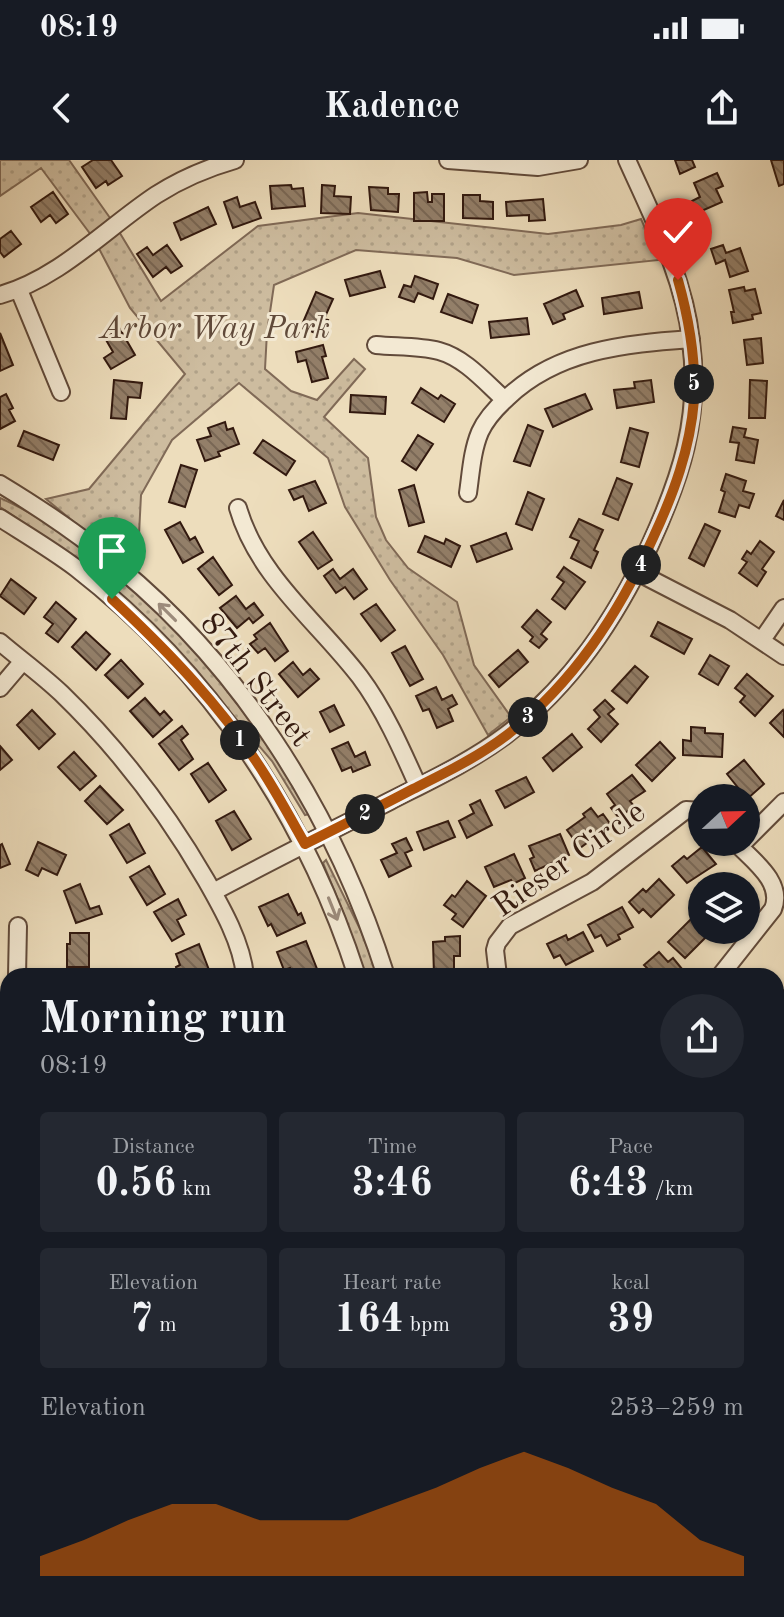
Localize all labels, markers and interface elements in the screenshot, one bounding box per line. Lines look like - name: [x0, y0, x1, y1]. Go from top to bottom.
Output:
- text: 08:19: [40, 13, 118, 43]
- icon: back: [40, 86, 84, 130]
- icon: share: [700, 86, 744, 130]
- text: Kadence: [324, 90, 460, 126]
- pin: [644, 198, 712, 280]
- icon: check: [656, 210, 700, 254]
- park label: Arbor Way Park: [98, 314, 330, 346]
- pin: 5: [674, 364, 714, 404]
- text: 5: [688, 373, 700, 395]
- pin: [78, 517, 146, 599]
- icon: arrive: [90, 529, 134, 573]
- pin: 4: [621, 545, 661, 585]
- text: 4: [635, 554, 647, 576]
- one-way arrow: [158, 603, 177, 622]
- street label: 87th Street: [193, 608, 316, 754]
- pin: 3: [508, 697, 548, 737]
- text: 3: [522, 706, 534, 728]
- pin: 1: [220, 720, 260, 760]
- text: 1: [234, 729, 246, 751]
- north arrow: [688, 784, 760, 856]
- map controls: [688, 784, 760, 944]
- pin: 2: [345, 794, 385, 834]
- street label: Rieser Circle: [488, 796, 652, 924]
- text: 2: [359, 803, 371, 825]
- button: layers: [688, 872, 760, 944]
- one-way arrow: [327, 896, 341, 921]
- button: share: [660, 994, 744, 1078]
- text: Morning run: [40, 998, 287, 1042]
- text: 08:19: [40, 1053, 108, 1079]
- text: Distance: [112, 1136, 195, 1158]
- text: Time: [367, 1136, 417, 1158]
- text: Pace: [608, 1136, 653, 1158]
- text: 0.56: [95, 1165, 176, 1205]
- text: 3:46: [352, 1165, 432, 1205]
- text: 6:43: [568, 1165, 649, 1205]
- text: km: [176, 1178, 211, 1200]
- text: /km: [649, 1178, 694, 1200]
- text: Elevation: [109, 1272, 198, 1294]
- text: Heart rate: [343, 1272, 441, 1294]
- text: kcal: [612, 1272, 650, 1294]
- text: 7: [130, 1301, 153, 1341]
- text: 164: [334, 1301, 404, 1341]
- text: 39: [607, 1301, 654, 1341]
- text: m: [153, 1314, 177, 1336]
- text: bpm: [404, 1314, 450, 1336]
- text: Elevation: [40, 1395, 146, 1421]
- text: 253–259 m: [609, 1395, 744, 1421]

